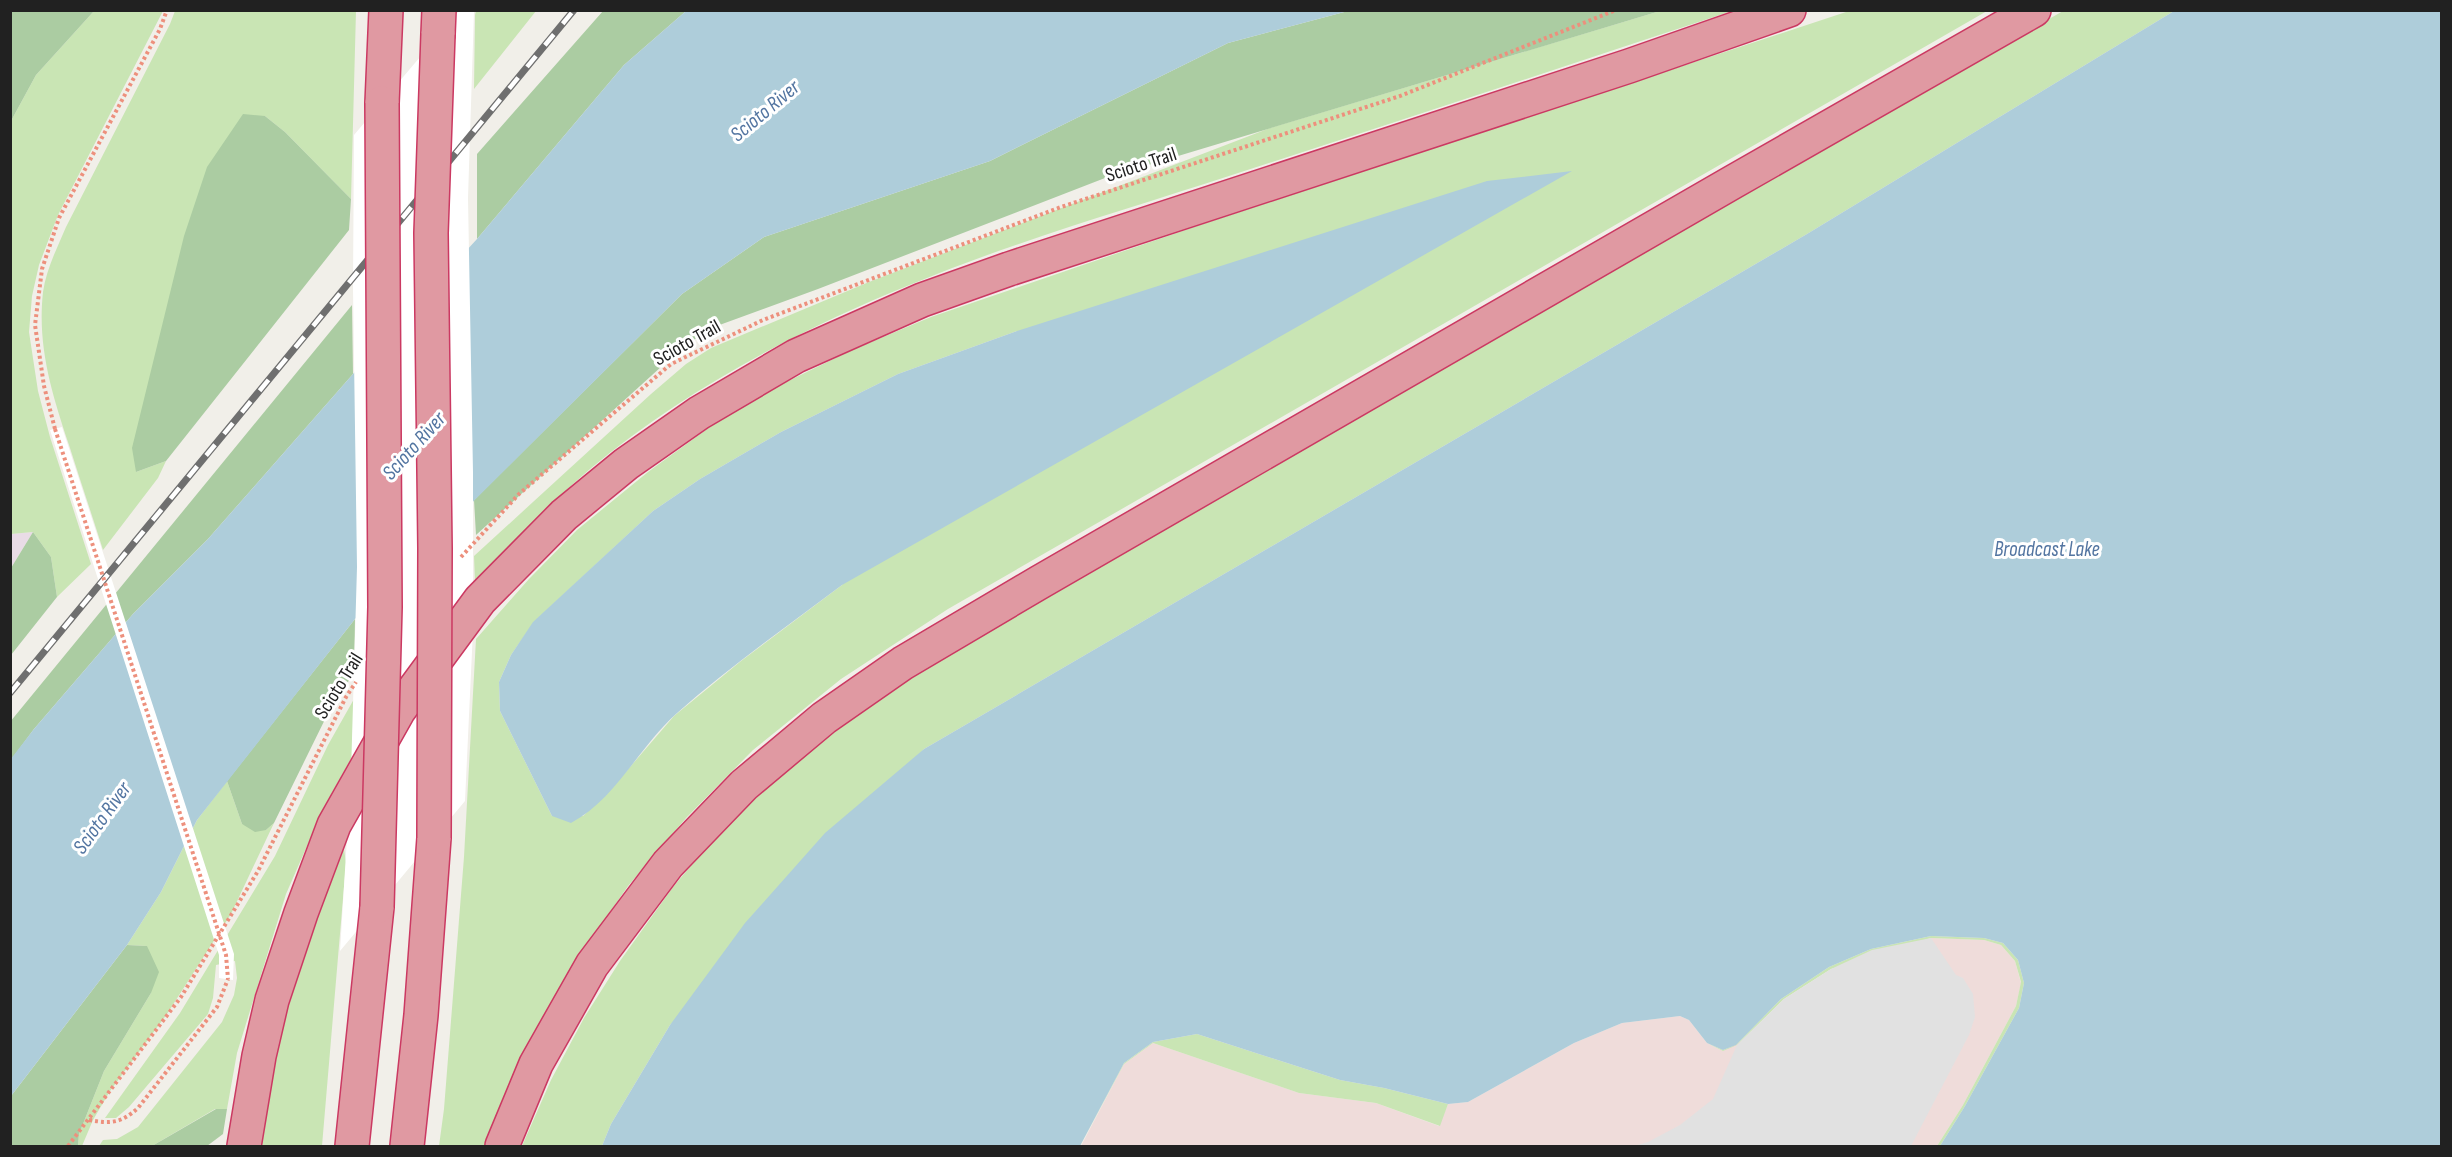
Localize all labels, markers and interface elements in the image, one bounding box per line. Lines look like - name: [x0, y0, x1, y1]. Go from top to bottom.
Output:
- water label: Scioto River: [725, 74, 805, 147]
- street label: Scioto Trail: [1102, 142, 1180, 188]
- street label: Scioto Trail: [649, 315, 725, 371]
- water label: Scioto River: [377, 406, 452, 485]
- water label: Broadcast Lake: [1994, 537, 2100, 562]
- street label: Scioto Trail: [309, 649, 369, 723]
- water label: Scioto River: [68, 776, 137, 859]

